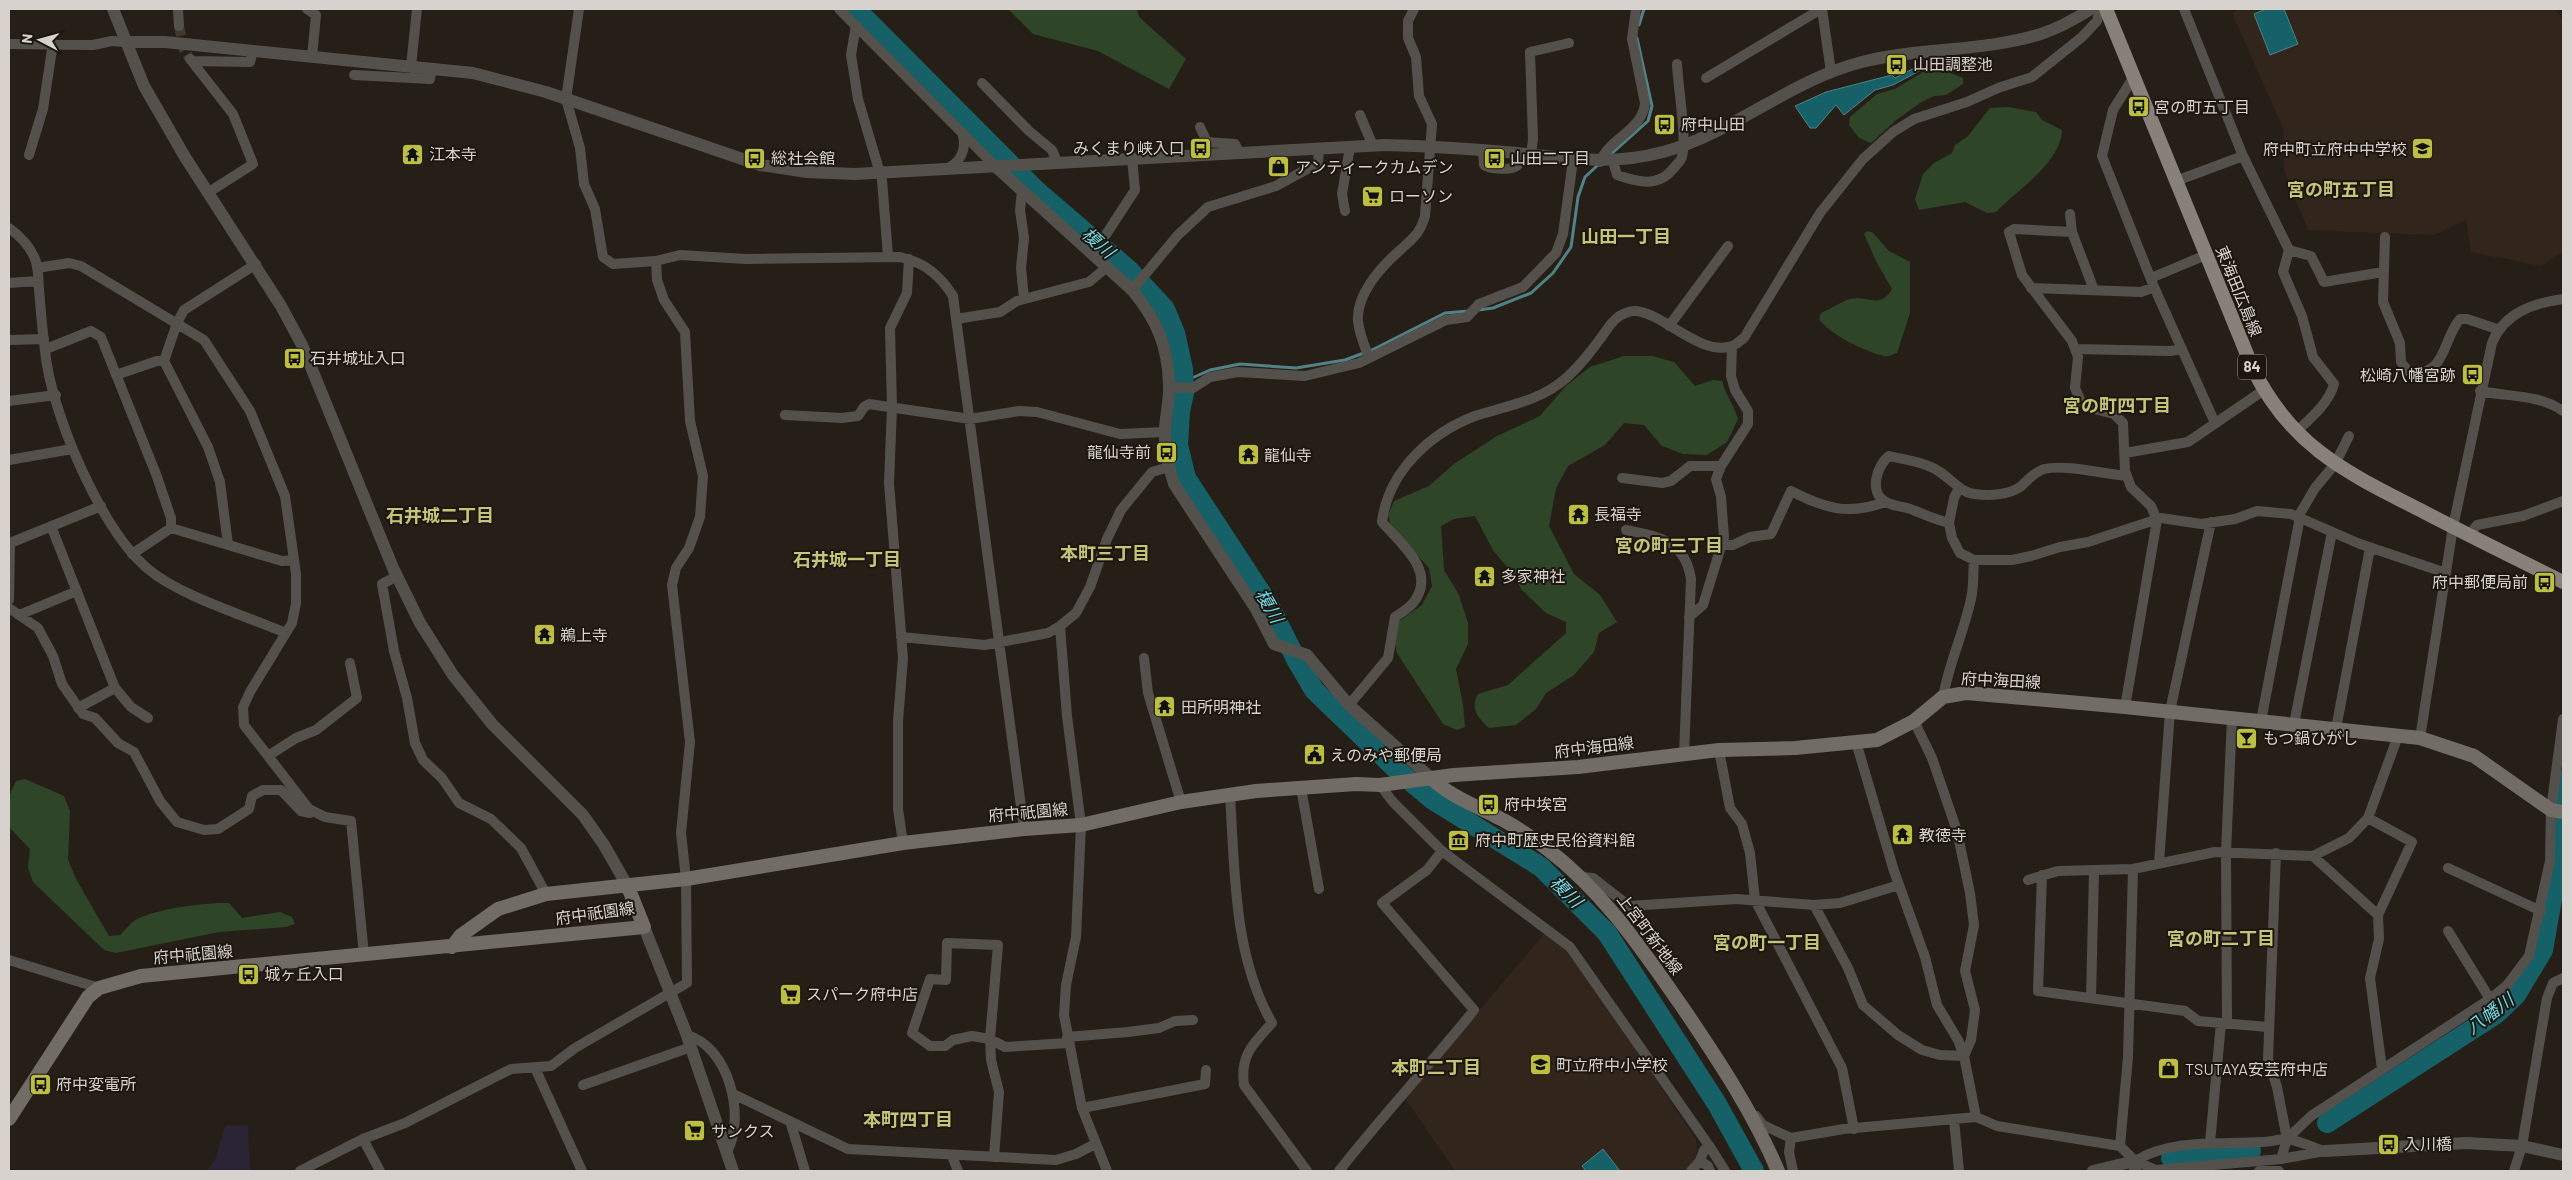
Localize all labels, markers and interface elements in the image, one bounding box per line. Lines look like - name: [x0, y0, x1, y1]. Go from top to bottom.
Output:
- north arrow: [15, 15, 65, 65]
- text: N: [18, 33, 36, 44]
- bus stop icon: 山田調整池: [1885, 52, 1909, 76]
- place label: 山田調整池: [1913, 54, 1993, 73]
- bus stop icon: 宮の町五丁目: [2126, 95, 2150, 119]
- place label: 宮の町五丁目: [2154, 97, 2250, 116]
- bus stop icon: 府中山田: [1653, 112, 1677, 136]
- place label: 府中山田: [1681, 114, 1745, 133]
- bus stop icon: みくまり峡入口: [1189, 136, 1213, 160]
- school or university icon: 府中町立府中中学校: [2411, 137, 2435, 161]
- place label: みくまり峡入口: [1073, 138, 1185, 157]
- place label: 府中町立府中中学校: [2263, 139, 2407, 158]
- temple icon: 江本寺: [401, 142, 425, 166]
- place label: 江本寺: [429, 144, 477, 163]
- bus stop icon: 総社会館: [743, 146, 767, 170]
- bus stop icon: 山田二丁目: [1482, 146, 1506, 170]
- place label: 総社会館: [771, 148, 835, 167]
- place label: 山田二丁目: [1510, 148, 1590, 167]
- shop icon: アンティークカムデン: [1267, 155, 1291, 179]
- place label: アンティークカムデン: [1295, 157, 1453, 176]
- district label: 宮の町五丁目: [2287, 178, 2395, 200]
- supermarket icon: ローソン: [1361, 184, 1385, 208]
- place label: ローソン: [1389, 186, 1453, 205]
- water label: 榎川: [1078, 222, 1121, 264]
- district label: 山田一丁目: [1581, 225, 1671, 247]
- street label: 東海田広島線: [2213, 243, 2266, 339]
- bus stop icon: 石井城址入口: [282, 346, 306, 370]
- place label: 石井城址入口: [310, 348, 406, 367]
- road number: 84: [2238, 354, 2266, 380]
- bus stop icon: 松崎八幡宮跡: [2460, 363, 2484, 387]
- place label: 松崎八幡宮跡: [2360, 365, 2456, 384]
- district label: 宮の町四丁目: [2063, 394, 2171, 416]
- bus stop icon: 龍仙寺前: [1155, 440, 1179, 464]
- place label: 龍仙寺前: [1087, 442, 1151, 461]
- temple icon: 龍仙寺: [1236, 443, 1260, 467]
- place label: 龍仙寺: [1264, 445, 1312, 464]
- temple icon: 長福寺: [1566, 502, 1590, 526]
- district label: 石井城二丁目: [386, 504, 494, 526]
- place label: 長福寺: [1594, 504, 1642, 523]
- district label: 宮の町三丁目: [1615, 534, 1723, 556]
- district label: 本町三丁目: [1060, 542, 1150, 564]
- district label: 石井城一丁目: [793, 548, 901, 570]
- temple icon: 多家神社: [1473, 564, 1497, 588]
- place label: 多家神社: [1501, 566, 1565, 585]
- bus stop icon: 府中郵便局前: [2532, 570, 2556, 594]
- place label: 府中郵便局前: [2432, 572, 2528, 591]
- water label: 榎川: [1251, 584, 1289, 628]
- temple icon: 鵜上寺: [532, 623, 556, 647]
- place label: 鵜上寺: [560, 625, 608, 644]
- street label: 府中海田線: [1961, 668, 2041, 691]
- temple icon: 田所明神社: [1153, 695, 1177, 719]
- place label: 田所明神社: [1181, 697, 1261, 716]
- bar icon: もつ鍋ひがし: [2235, 726, 2259, 750]
- place label: もつ鍋ひがし: [2263, 728, 2358, 747]
- street label: 府中海田線: [1553, 732, 1635, 761]
- public building icon: えのみや郵便局: [1302, 743, 1326, 767]
- place label: えのみや郵便局: [1330, 745, 1442, 764]
- bus stop icon: 府中埃宮: [1476, 792, 1500, 816]
- place label: 府中埃宮: [1504, 794, 1568, 813]
- street label: 府中祇園線: [987, 799, 1069, 824]
- temple icon: 教徳寺: [1891, 823, 1915, 847]
- place label: 教徳寺: [1919, 825, 1967, 844]
- museum icon: 府中町歴史民俗資料館: [1447, 828, 1471, 852]
- place label: 府中町歴史民俗資料館: [1475, 830, 1635, 849]
- water label: 榎川: [1546, 871, 1589, 913]
- street label: 上宮町新地線: [1614, 890, 1687, 978]
- street label: 府中祇園線: [554, 898, 636, 927]
- district label: 宮の町二丁目: [2167, 927, 2275, 949]
- district label: 宮の町一丁目: [1713, 931, 1821, 953]
- street label: 府中祇園線: [152, 941, 234, 966]
- bus stop icon: 城ヶ丘入口: [236, 962, 260, 986]
- place label: 城ヶ丘入口: [264, 964, 344, 983]
- supermarket icon: スパーク府中店: [778, 982, 802, 1006]
- place label: スパーク府中店: [806, 984, 918, 1003]
- water label: 八幡川: [2461, 987, 2519, 1038]
- school or university icon: 町立府中小学校: [1528, 1053, 1552, 1077]
- place label: 町立府中小学校: [1556, 1055, 1668, 1074]
- district label: 本町二丁目: [1391, 1056, 1481, 1078]
- shop icon: TSUTAYA安芸府中店: [2157, 1057, 2181, 1081]
- place label: TSUTAYA安芸府中店: [2185, 1059, 2328, 1078]
- bus stop icon: 府中変電所: [28, 1072, 52, 1096]
- place label: 府中変電所: [56, 1074, 136, 1093]
- district label: 本町四丁目: [863, 1108, 953, 1130]
- supermarket icon: サンクス: [683, 1119, 707, 1143]
- place label: サンクス: [711, 1121, 775, 1140]
- bus stop icon: 入川橋: [2376, 1132, 2400, 1156]
- place label: 入川橋: [2404, 1134, 2452, 1153]

